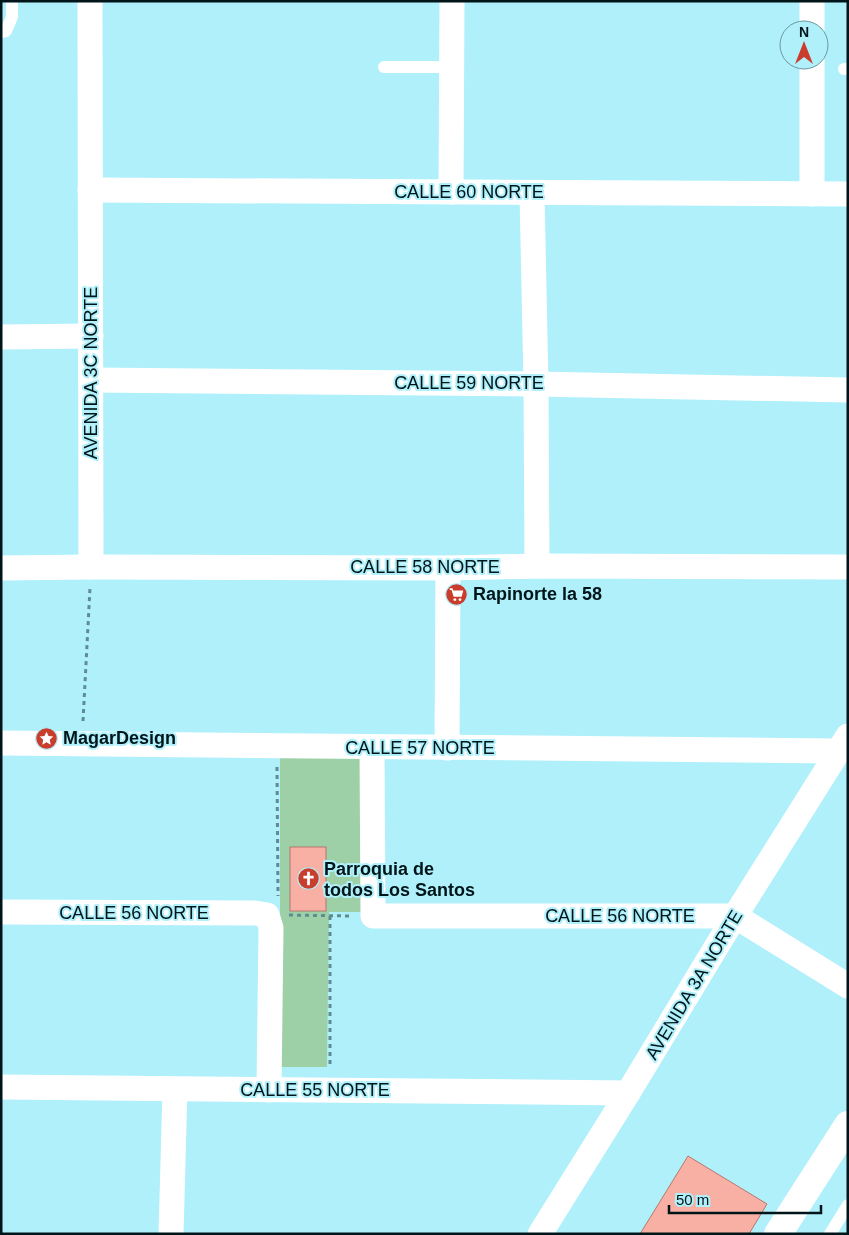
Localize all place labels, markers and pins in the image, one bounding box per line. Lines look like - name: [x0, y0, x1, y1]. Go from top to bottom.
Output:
- supermarket icon: Rapinorte la 58: [445, 582, 469, 606]
- place label: Rapinorte la 58: [473, 584, 602, 604]
- place icon: MagarDesign: [35, 726, 59, 750]
- place label: MagarDesign: [63, 728, 176, 748]
- place label: Parroquia de todos Los Santos: [324, 859, 475, 900]
- church icon: Parroquia de todos Los Santos: [296, 867, 320, 891]

